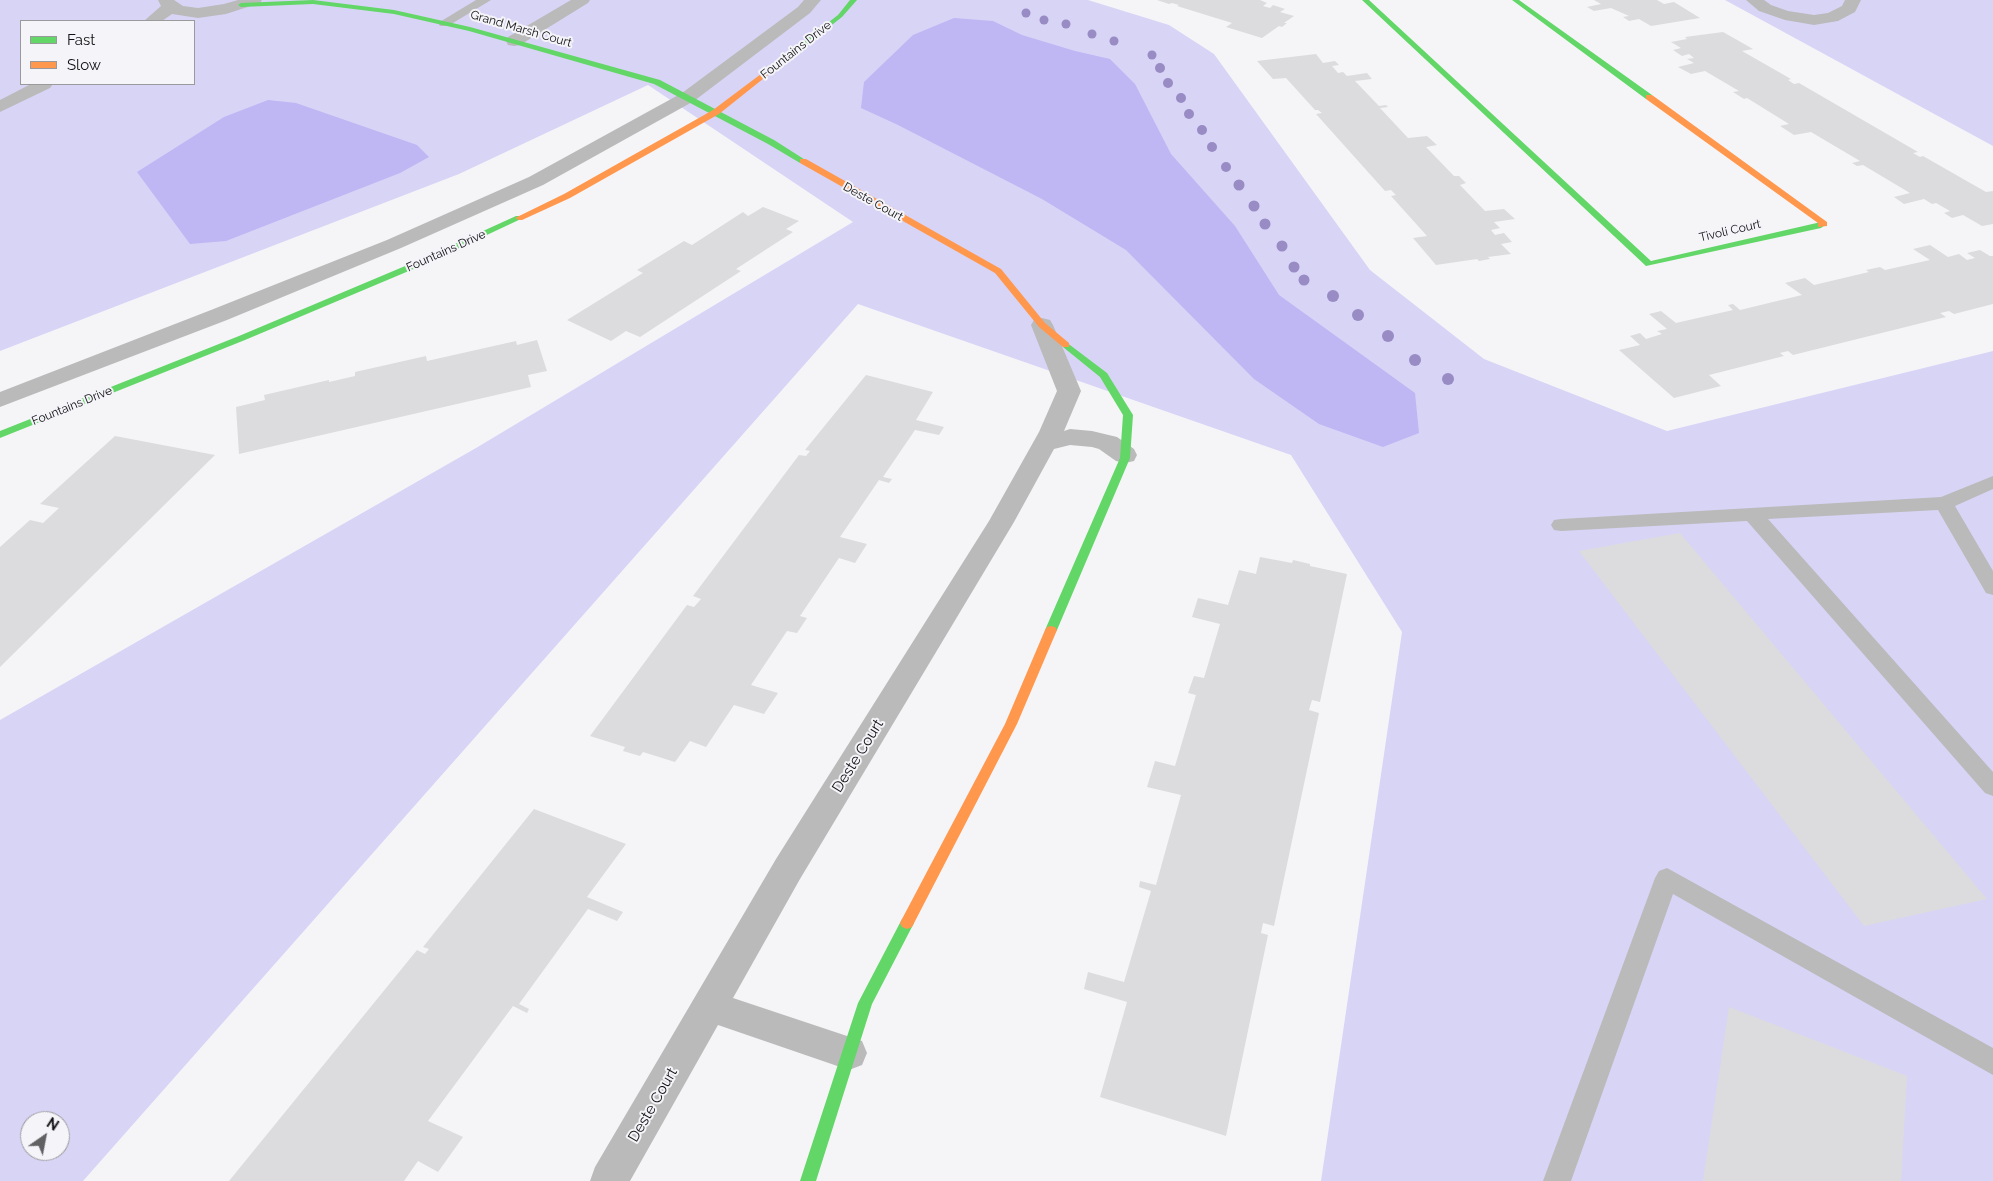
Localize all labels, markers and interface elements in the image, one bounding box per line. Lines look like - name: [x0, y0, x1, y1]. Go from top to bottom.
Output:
- street label: Grand Marsh Court: [469, 8, 573, 50]
- street label: Fountains Drive: [758, 18, 834, 82]
- legend: [20, 20, 195, 85]
- text: Fast: [67, 31, 95, 49]
- text: Slow: [67, 56, 101, 74]
- street label: Deste Court: [841, 180, 905, 224]
- street label: Tivoli Court: [1698, 217, 1762, 245]
- street label: Fountains Drive: [404, 227, 488, 275]
- street label: Fountains Drive: [30, 383, 114, 429]
- street label: Deste Court: [828, 716, 888, 796]
- street label: Deste Court: [625, 1065, 681, 1145]
- north arrow: [20, 1111, 70, 1161]
- text: N: [44, 1115, 61, 1134]

